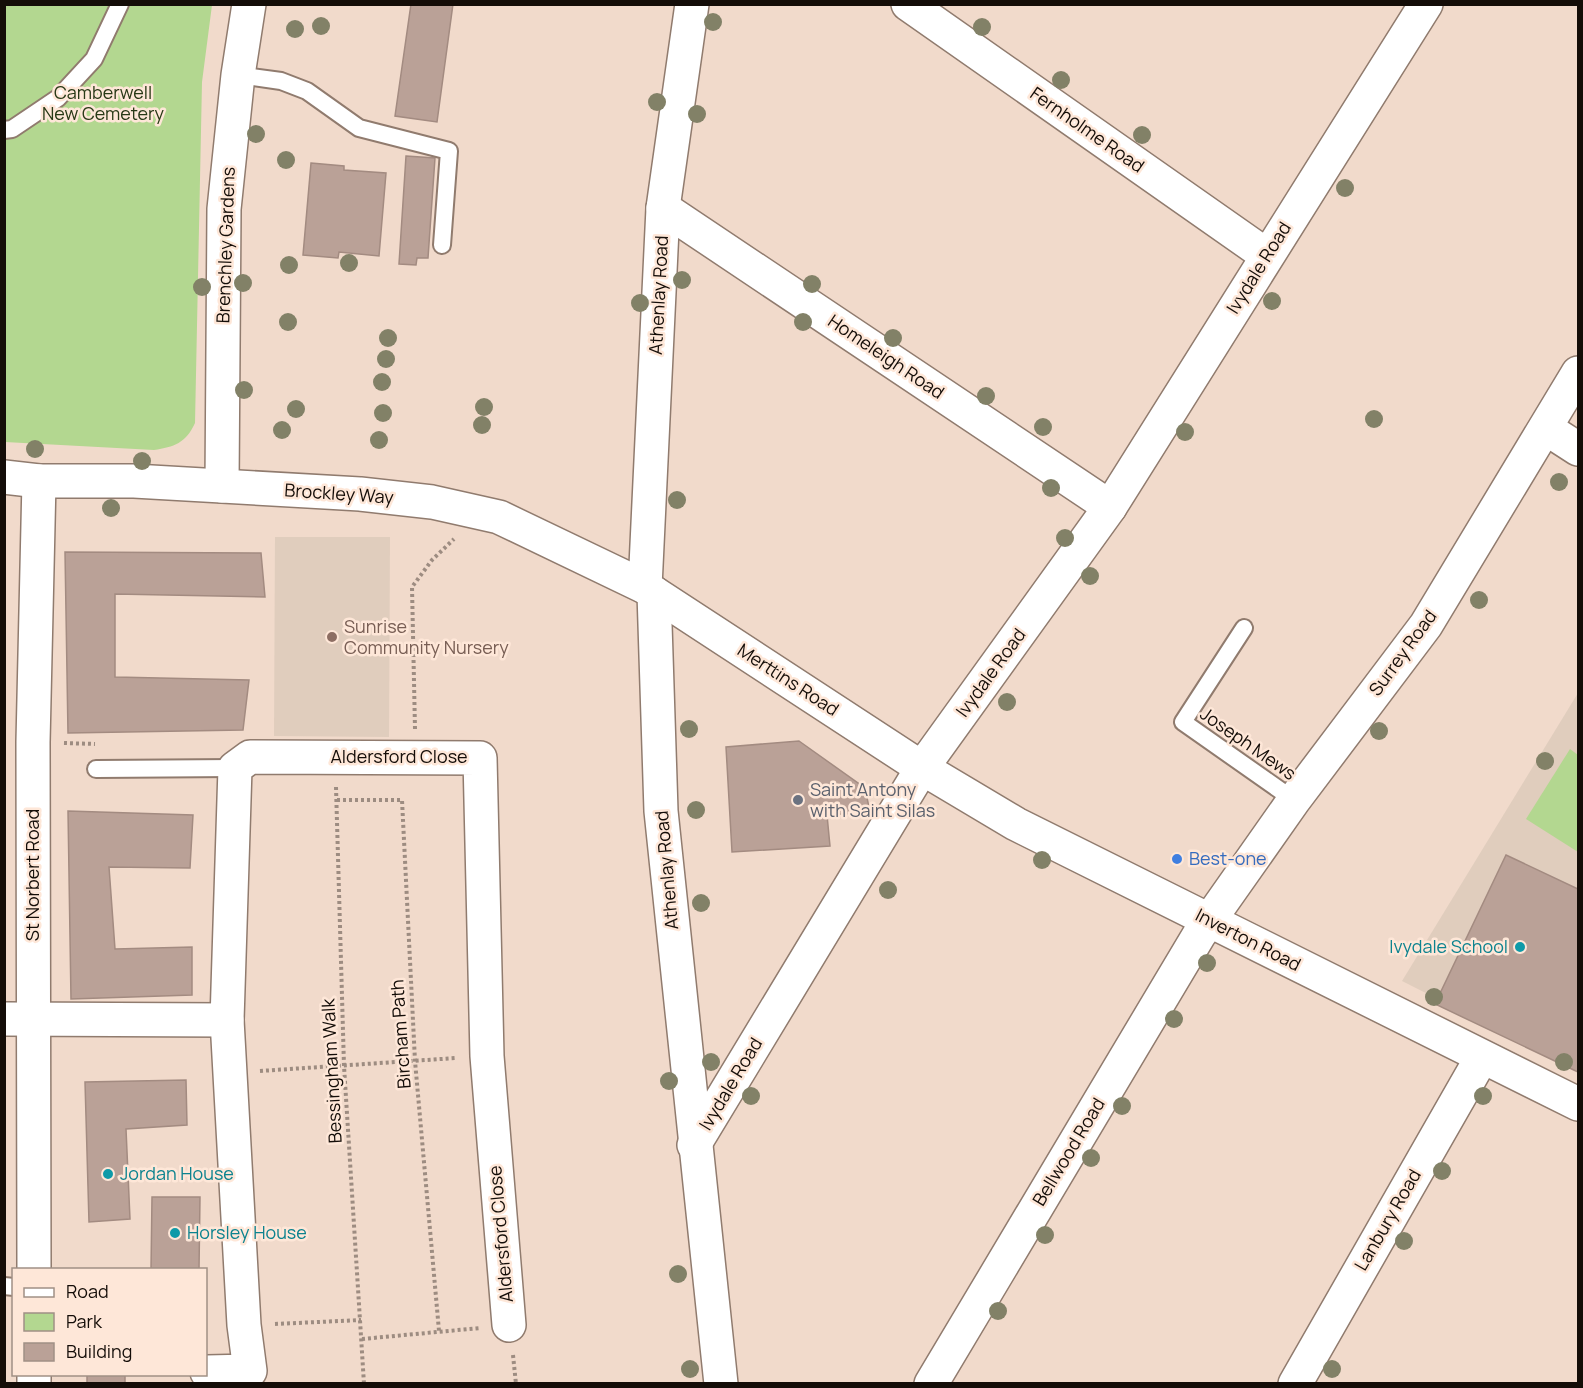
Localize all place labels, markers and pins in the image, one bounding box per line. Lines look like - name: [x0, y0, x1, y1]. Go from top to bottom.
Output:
- place label: Sunrise Community Nursery: [344, 614, 509, 659]
- marker: Sunrise Community Nursery: [325, 630, 339, 644]
- place label: Saint Antony with Saint Silas: [810, 777, 935, 822]
- marker: Saint Antony with Saint Silas: [791, 793, 805, 807]
- place label: Best-one: [1189, 846, 1267, 870]
- marker: Best-one: [1170, 852, 1184, 866]
- place label: Ivydale School: [1389, 934, 1508, 958]
- marker: Ivydale School: [1513, 940, 1527, 954]
- place label: Jordan House: [120, 1161, 234, 1185]
- marker: Jordan House: [101, 1167, 115, 1181]
- place label: Horsley House: [187, 1220, 307, 1244]
- marker: Horsley House: [168, 1226, 182, 1240]

